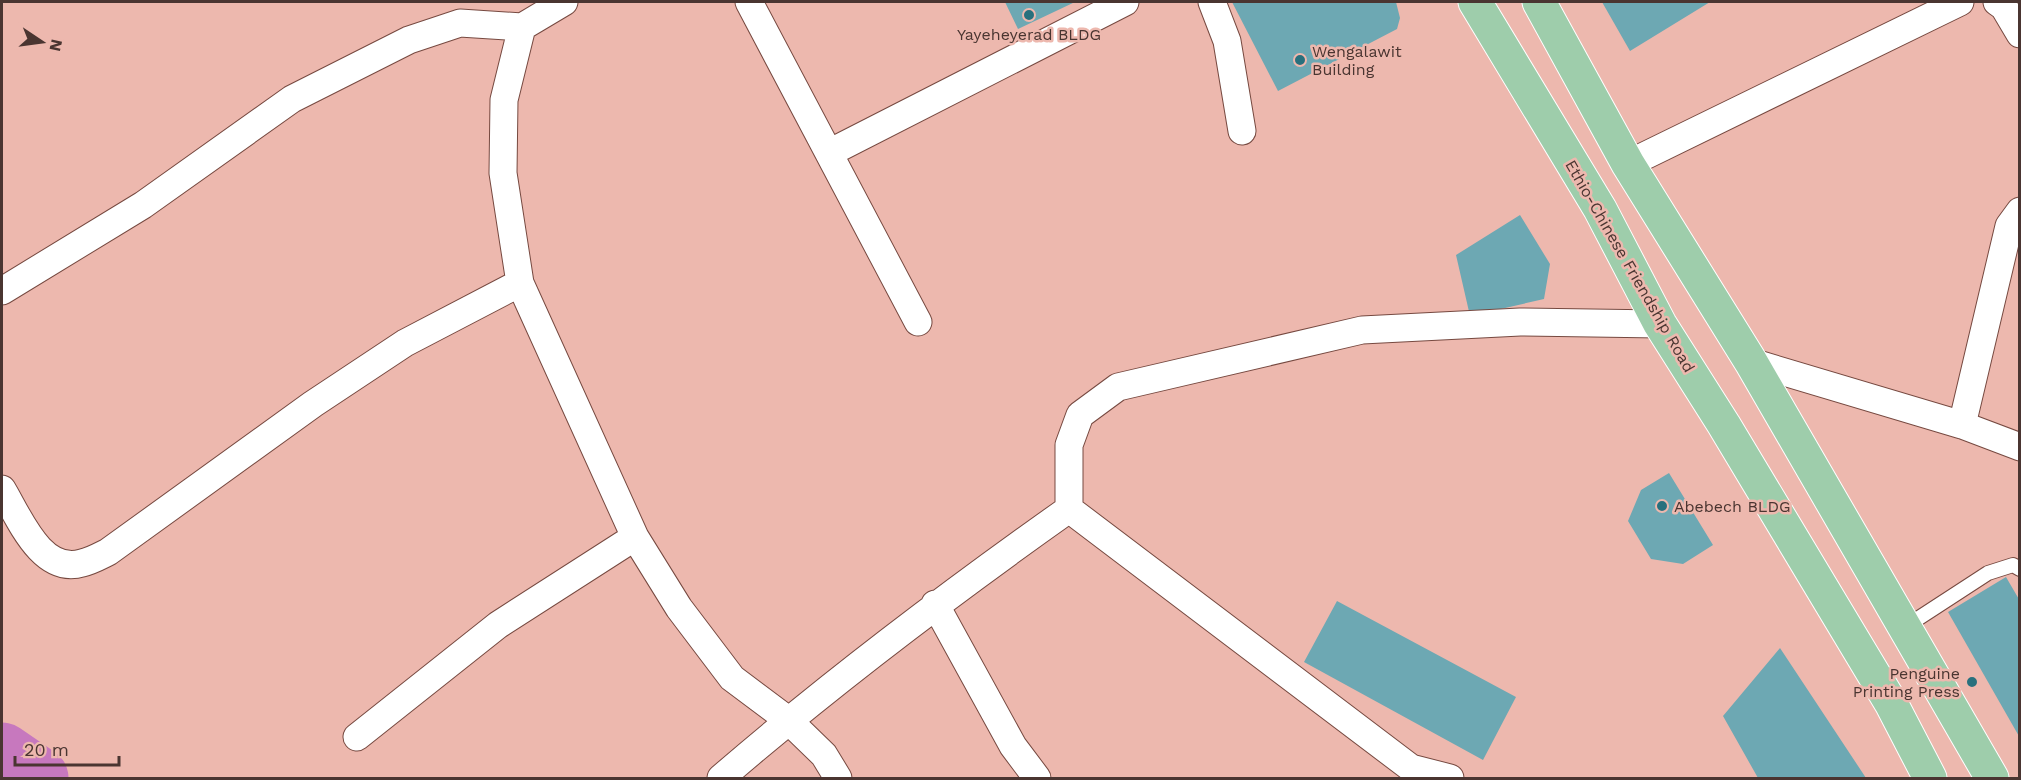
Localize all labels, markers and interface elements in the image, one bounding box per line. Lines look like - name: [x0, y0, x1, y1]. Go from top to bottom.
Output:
- marker: Yayeheyerad BLDG: [1022, 8, 1036, 22]
- north arrow: [12, 12, 72, 72]
- place label: Yayeheyerad BLDG: [957, 25, 1101, 44]
- text: N: [46, 37, 67, 53]
- place label: Wengalawit Building: [1312, 42, 1402, 79]
- marker: Wengalawit Building: [1293, 53, 1307, 67]
- street label: Ethio-Chinese Friendship Road: [1561, 156, 1699, 376]
- place label: Abebech BLDG: [1674, 497, 1791, 516]
- marker: Abebech BLDG: [1655, 499, 1669, 513]
- place label: Penguine Printing Press: [1853, 664, 1960, 701]
- marker: Penguine Printing Press: [1965, 675, 1979, 689]
- scale bar: [15, 729, 118, 767]
- text: 20 m: [24, 739, 69, 760]

